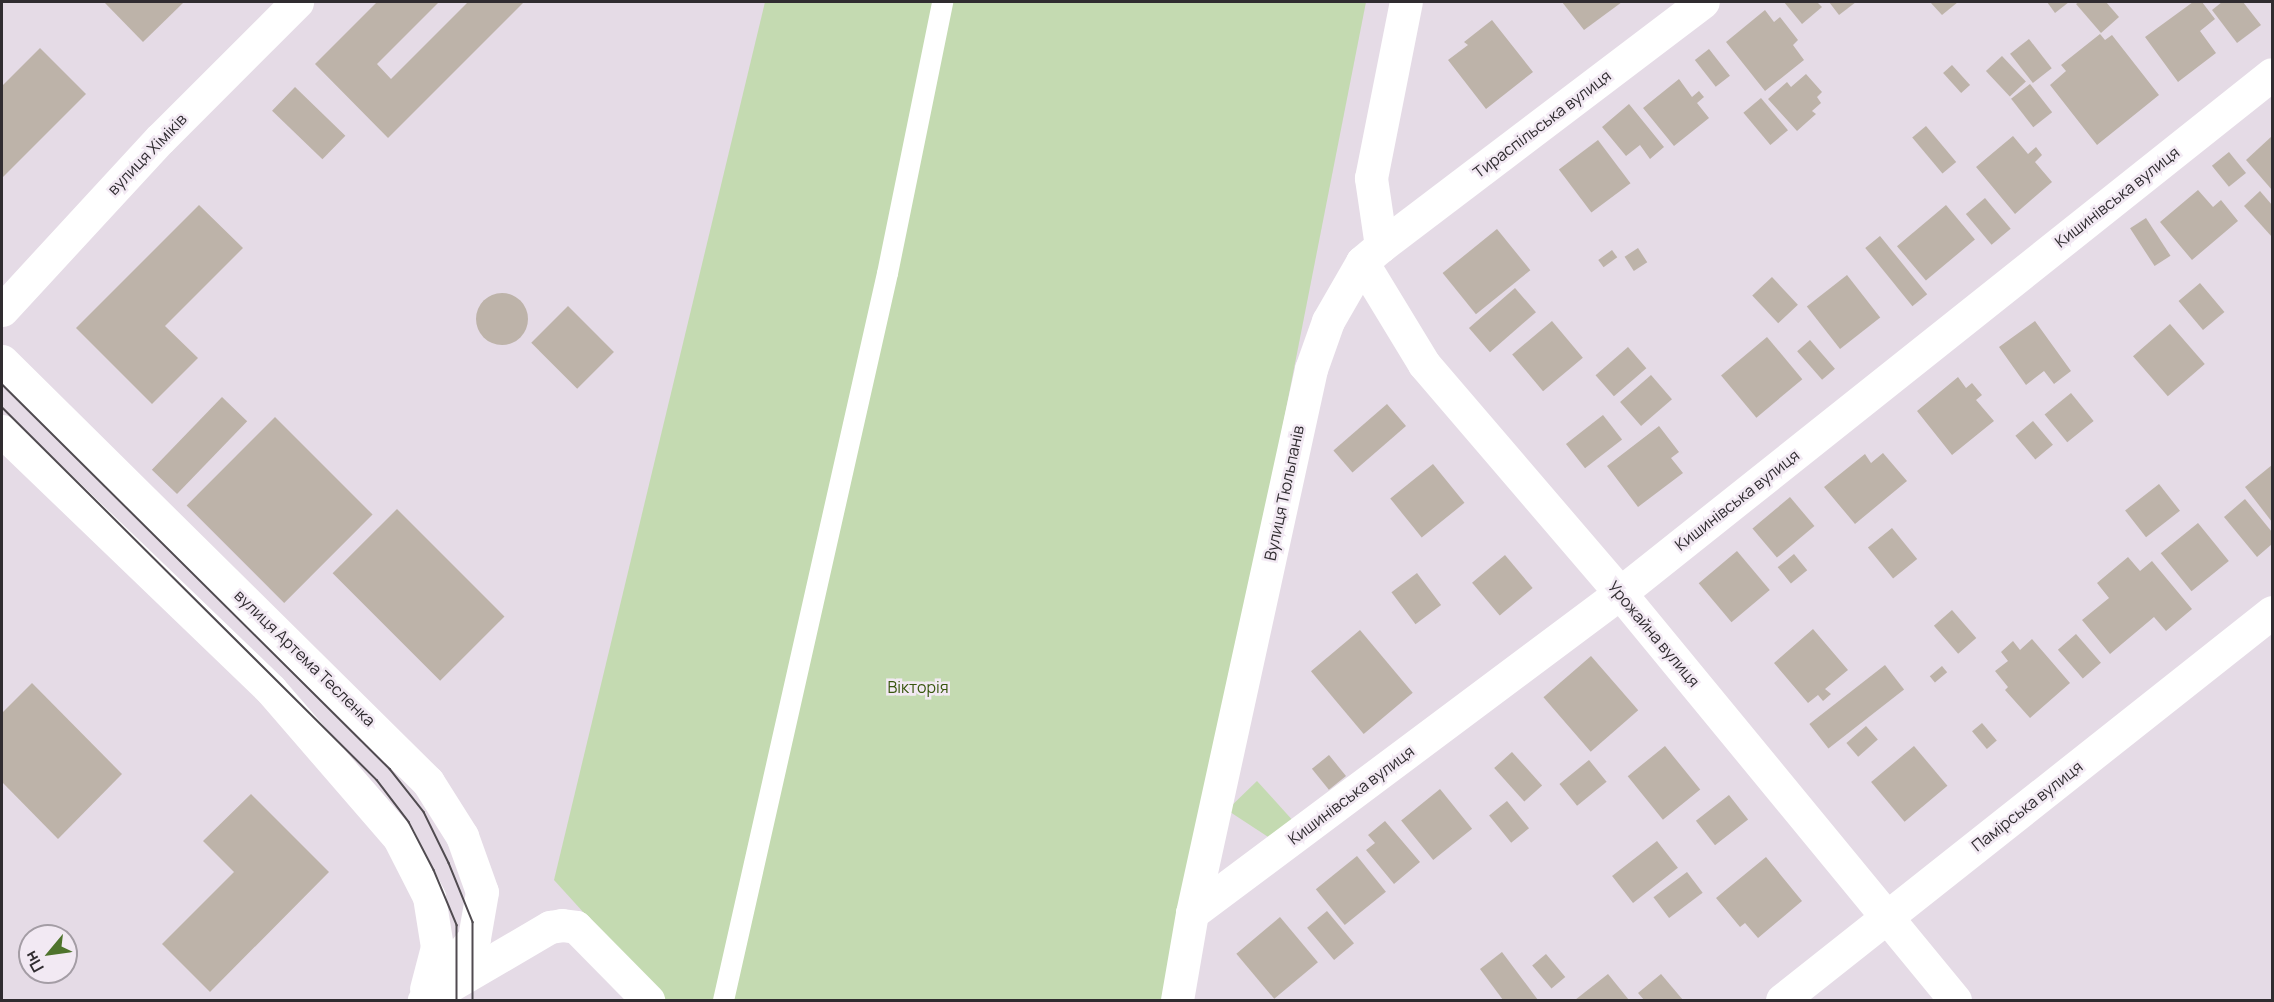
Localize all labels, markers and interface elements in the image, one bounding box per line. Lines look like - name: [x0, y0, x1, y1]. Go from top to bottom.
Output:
- street label: Тираспільська вулиця: [1469, 66, 1615, 182]
- street label: вулиця Хіміків: [103, 109, 191, 199]
- street label: Кишинівська вулиця: [2051, 142, 2183, 252]
- street label: Вулиця Тюльпанів: [1260, 424, 1308, 562]
- street label: Кишинівська вулиця: [1671, 445, 1803, 555]
- street label: Урожайна вулиця: [1604, 577, 1704, 691]
- street label: вулиця Артема Тесленка: [231, 586, 379, 730]
- park label: Вікторія: [888, 677, 948, 697]
- street label: Кишинівська вулиця: [1284, 741, 1418, 849]
- street label: Памірська вулиця: [1968, 757, 2086, 855]
- north arrow: [18, 924, 78, 984]
- text: Пн: [19, 947, 49, 977]

